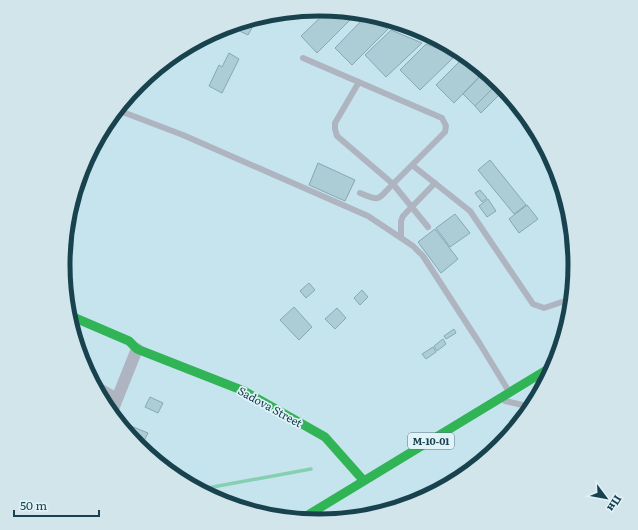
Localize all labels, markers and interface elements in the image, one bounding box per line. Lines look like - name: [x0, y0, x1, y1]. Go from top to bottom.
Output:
- street label: Sadova Street: [235, 382, 306, 431]
- road number: М-10-01: [408, 433, 454, 449]
- north arrow: [586, 478, 626, 518]
- scale bar: [14, 492, 99, 518]
- text: Пн: [604, 492, 627, 516]
- text: 50 m: [20, 496, 47, 514]

